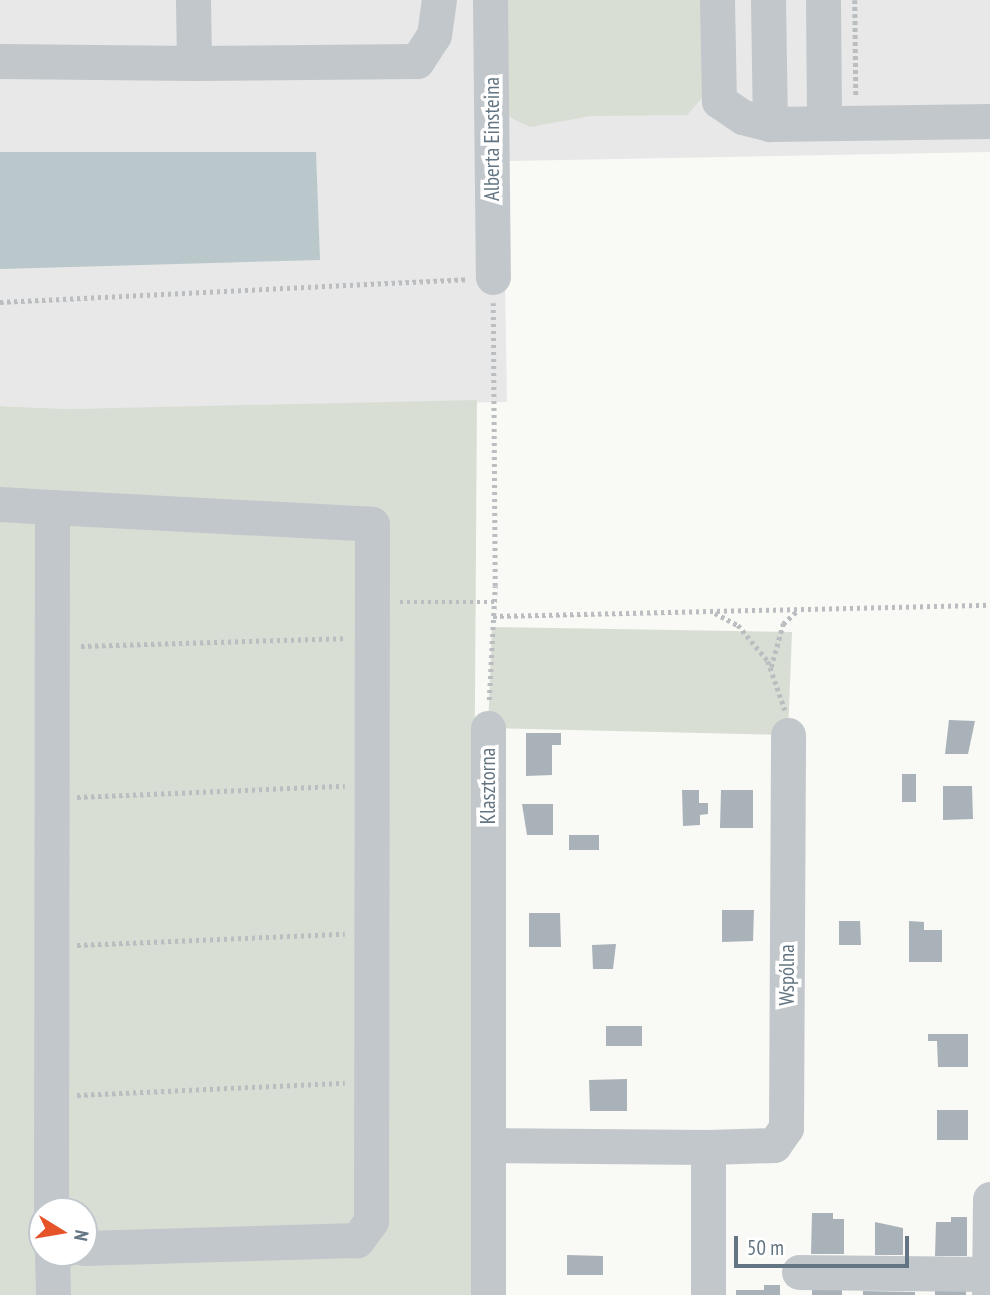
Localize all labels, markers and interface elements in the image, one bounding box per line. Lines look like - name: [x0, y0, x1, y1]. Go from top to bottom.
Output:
- street label: Alberta Einsteina: [479, 77, 505, 201]
- street label: Klasztorna: [475, 748, 501, 824]
- street label: Wspólna: [774, 944, 800, 1006]
- north arrow: [28, 1197, 98, 1267]
- scale bar: [738, 1222, 913, 1266]
- text: N: [69, 1228, 94, 1243]
- text: 50 m: [747, 1234, 784, 1261]

